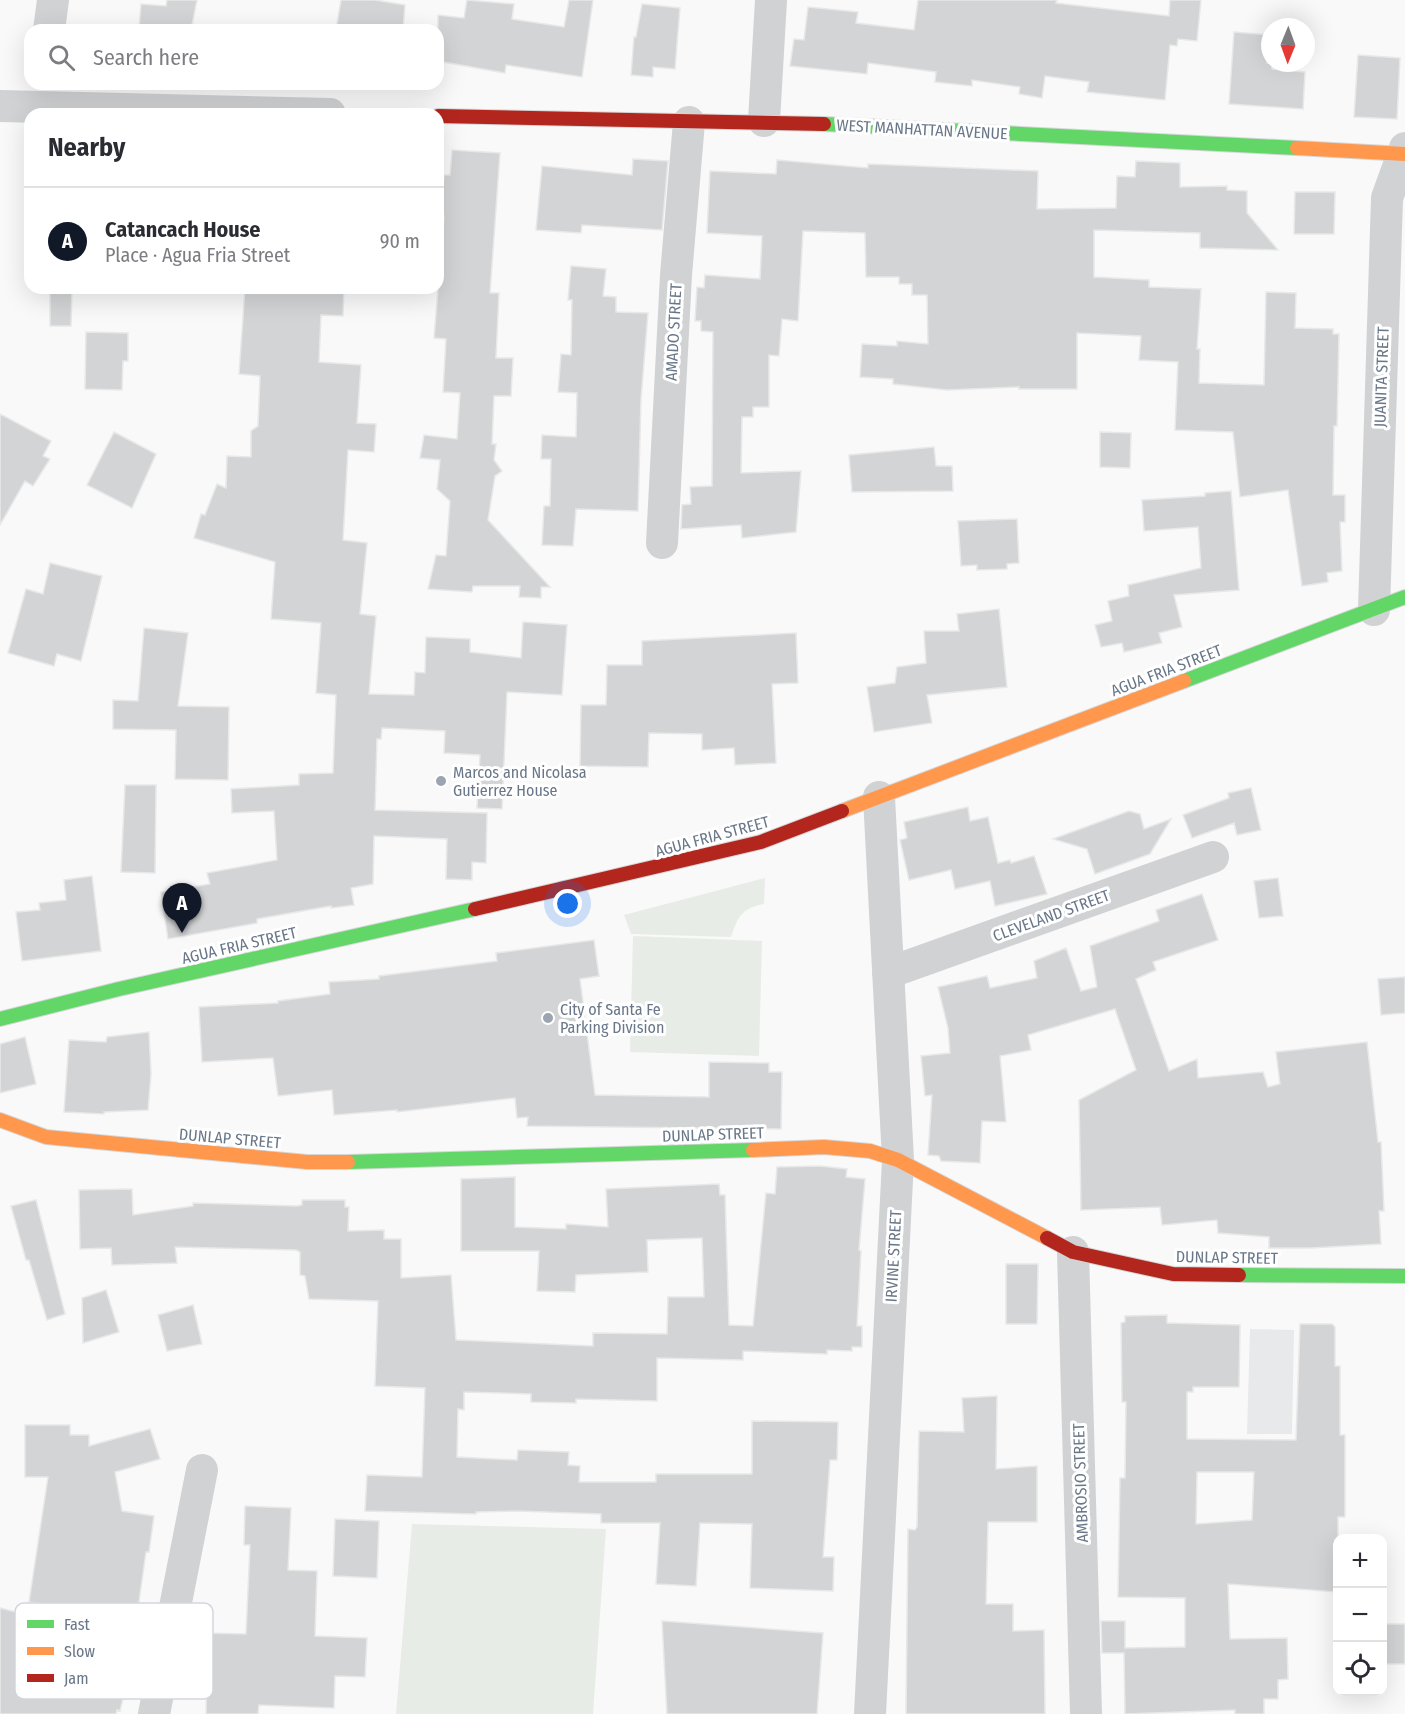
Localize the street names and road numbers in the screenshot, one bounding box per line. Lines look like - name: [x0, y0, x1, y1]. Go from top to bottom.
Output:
- street label: WEST MANHATTAN AVENUE: [836, 116, 1008, 143]
- street label: AMADO STREET: [661, 282, 686, 381]
- street label: JUANITA STREET: [1370, 326, 1393, 428]
- street label: AGUA FRIA STREET: [1108, 640, 1225, 700]
- street label: AGUA FRIA STREET: [653, 812, 772, 861]
- street label: CLEVELAND STREET: [990, 885, 1113, 945]
- street label: AGUA FRIA STREET: [180, 923, 299, 968]
- street label: DUNLAP STREET: [662, 1123, 765, 1146]
- street label: DUNLAP STREET: [178, 1125, 282, 1152]
- street label: IRVINE STREET: [882, 1209, 905, 1303]
- street label: DUNLAP STREET: [1176, 1247, 1279, 1268]
- street label: AMBROSIO STREET: [1069, 1422, 1092, 1543]

